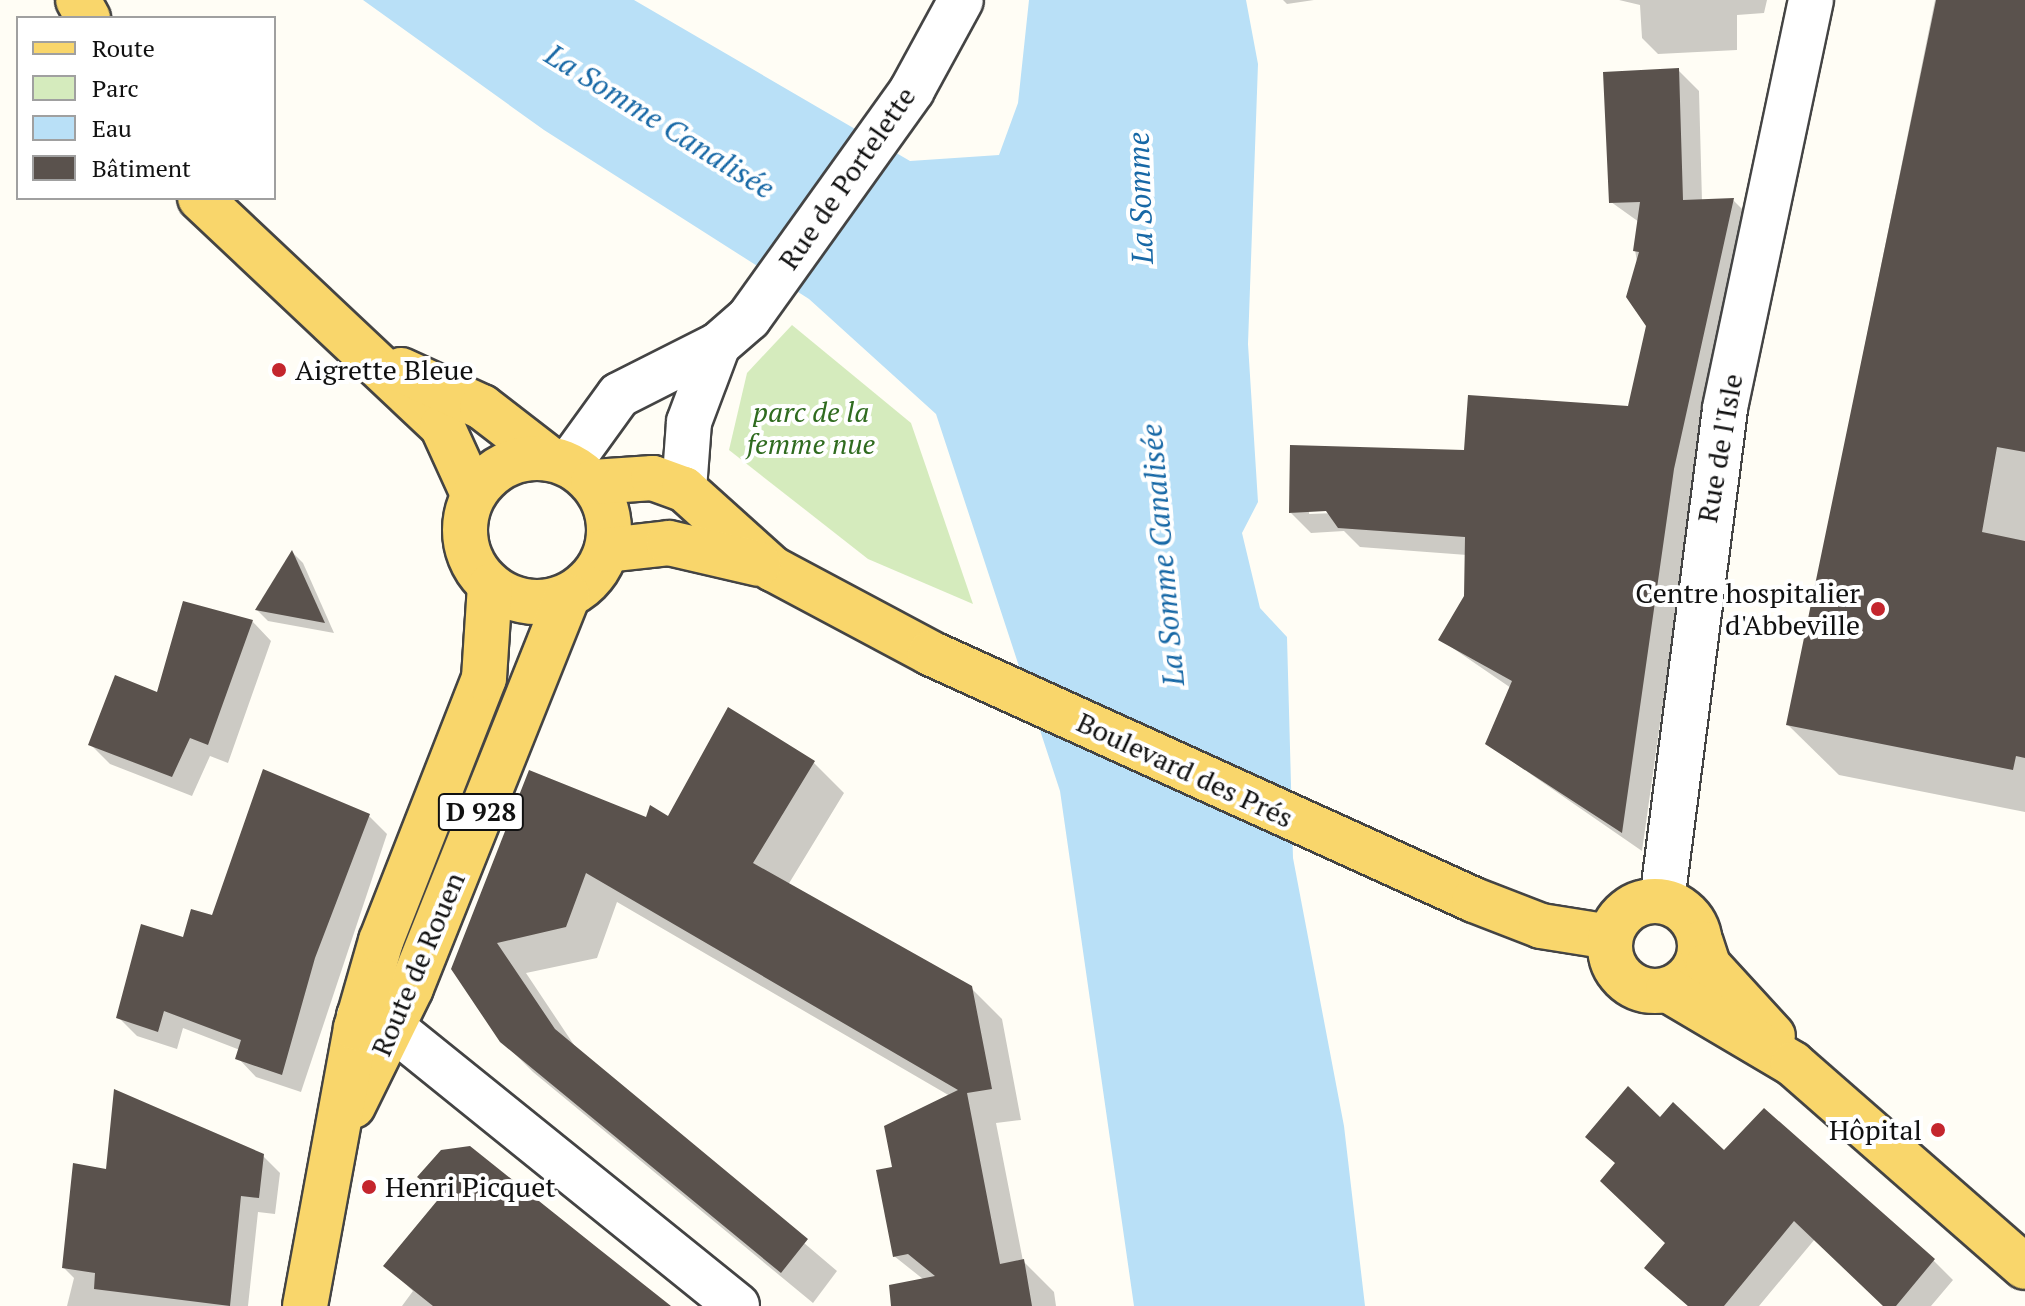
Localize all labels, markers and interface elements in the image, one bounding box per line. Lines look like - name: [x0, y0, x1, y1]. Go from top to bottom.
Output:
- legend: [16, 16, 276, 200]
- text: Route: [92, 32, 155, 64]
- water label: La Somme Canalisée: [539, 36, 781, 206]
- text: Parc: [92, 72, 139, 104]
- street label: Rue de Portelette: [772, 80, 922, 276]
- text: Eau: [92, 112, 132, 144]
- water label: La Somme: [1120, 131, 1160, 265]
- text: Bâtiment: [92, 152, 191, 184]
- place label: Aigrette Bleue: [295, 353, 474, 387]
- marker: Aigrette Bleue: [270, 361, 288, 379]
- street label: Rue de l'Isle: [1690, 371, 1750, 525]
- park label: parc de la femme nue: [747, 395, 875, 461]
- water label: La Somme Canalisée: [1133, 422, 1191, 688]
- place label: Centre hospitalier d'Abbeville: [1635, 576, 1860, 642]
- marker: Centre hospitalier d'Abbeville: [1867, 598, 1889, 620]
- street label: Boulevard des Prés: [1072, 705, 1298, 835]
- road number: D 928: [437, 790, 525, 834]
- street label: Route de Rouen: [364, 867, 472, 1061]
- place label: Hôpital: [1829, 1113, 1922, 1147]
- marker: Hôpital: [1929, 1121, 1947, 1139]
- place label: Henri Picquet: [385, 1170, 556, 1204]
- marker: Henri Picquet: [360, 1178, 378, 1196]

